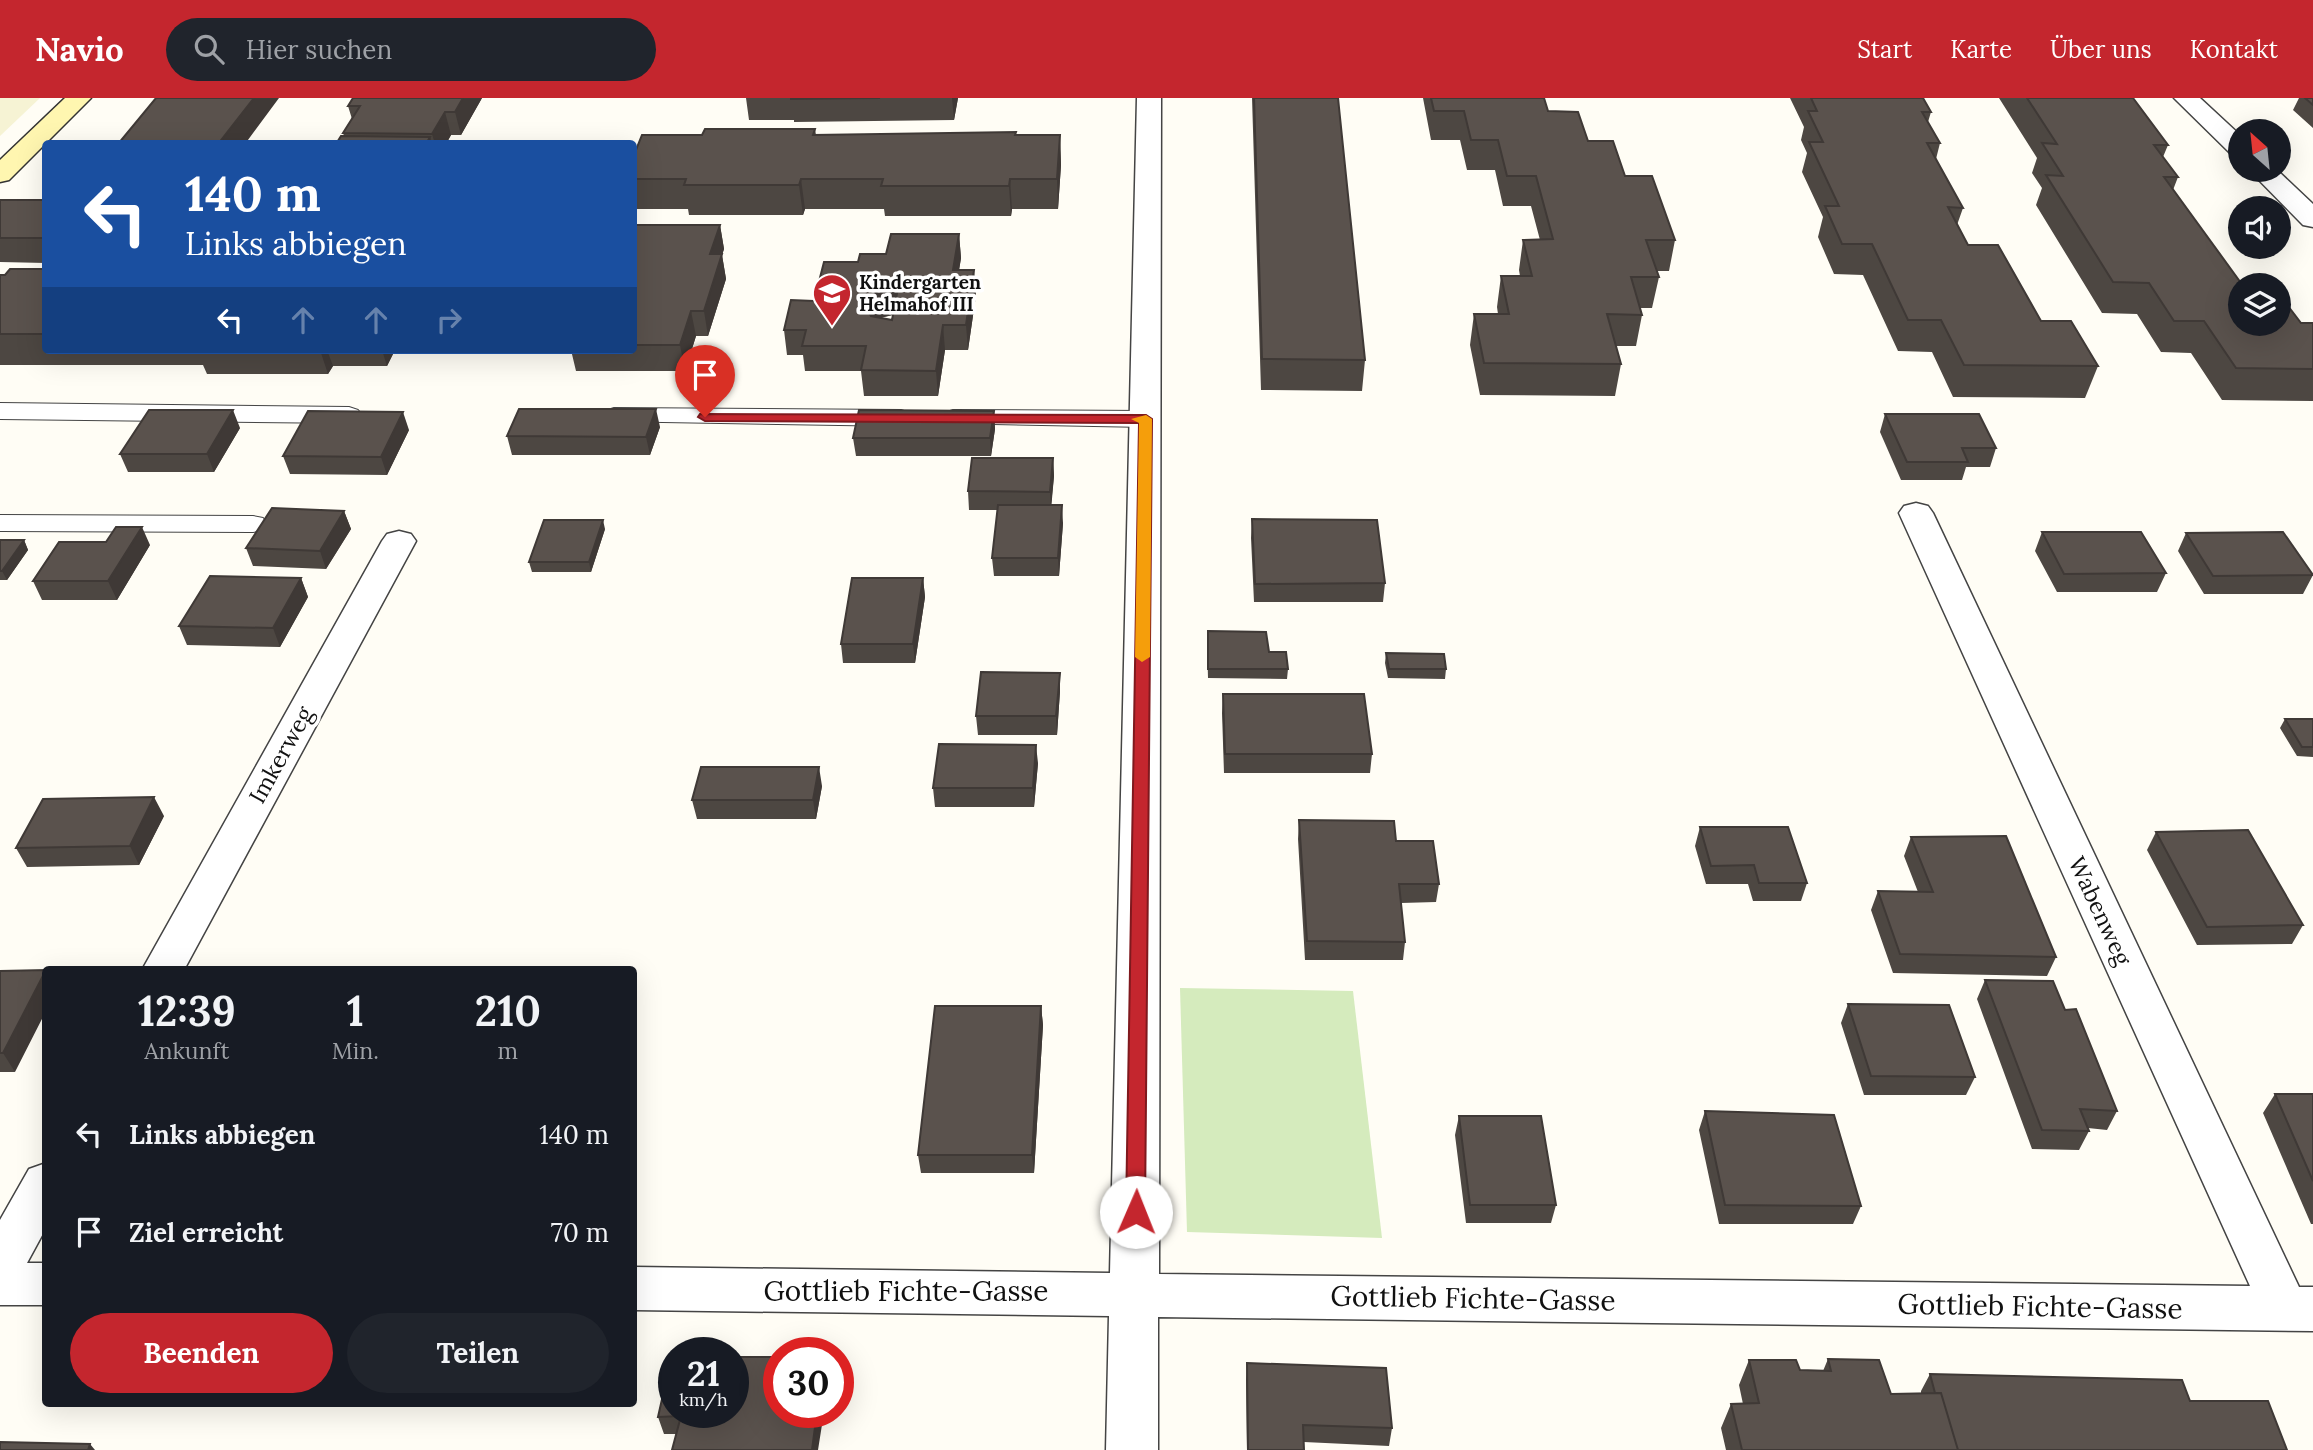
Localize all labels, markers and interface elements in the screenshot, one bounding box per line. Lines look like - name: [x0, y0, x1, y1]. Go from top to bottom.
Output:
- search box: [166, 18, 656, 81]
- text: Navio: [35, 28, 124, 70]
- icon: search: [190, 30, 228, 68]
- text: Hier suchen: [246, 33, 392, 66]
- text: Start: [1857, 34, 1912, 65]
- text: Karte: [1950, 34, 2012, 65]
- text: Über uns: [2050, 34, 2152, 65]
- text: Kontakt: [2190, 34, 2278, 65]
- north arrow: [2228, 119, 2291, 182]
- map controls: [2228, 119, 2291, 336]
- text: 140 m: [185, 162, 321, 224]
- icon: left: [70, 168, 161, 259]
- button: sound: [2228, 196, 2291, 259]
- text: Links abbiegen: [185, 223, 407, 264]
- place label: Kindergarten Helmahof III: [859, 270, 981, 316]
- school or university icon: Kindergarten Helmahof III: [811, 272, 853, 327]
- button: layers: [2228, 273, 2291, 336]
- icon: left: [211, 301, 249, 339]
- icon: ahead: [284, 301, 322, 339]
- icon: ahead: [357, 301, 395, 339]
- icon: right: [430, 301, 468, 339]
- pin: [675, 345, 735, 417]
- icon: arrive: [686, 356, 724, 394]
- street label: Imkerweg: [242, 700, 320, 808]
- street label: Wabenweg: [2063, 852, 2139, 971]
- text: 12:39: [138, 984, 236, 1038]
- text: 1: [347, 984, 364, 1038]
- text: 210: [475, 984, 541, 1038]
- text: Ankunft: [144, 1036, 229, 1065]
- text: Min.: [332, 1036, 379, 1065]
- text: m: [498, 1036, 518, 1065]
- icon: left: [70, 1115, 108, 1153]
- text: Links abbiegen: [129, 1118, 315, 1151]
- text: 140 m: [539, 1118, 609, 1151]
- position arrow: [1099, 1175, 1173, 1249]
- icon: arrive: [70, 1213, 108, 1251]
- text: Ziel erreicht: [129, 1216, 283, 1249]
- text: 70 m: [551, 1216, 609, 1249]
- street label: Gottlieb Fichte-Gasse: [763, 1273, 1049, 1309]
- street label: Gottlieb Fichte-Gasse: [1330, 1278, 1616, 1318]
- street label: Gottlieb Fichte-Gasse: [1897, 1286, 2183, 1326]
- button: Beenden: [70, 1313, 333, 1393]
- button: Teilen: [347, 1313, 609, 1393]
- speed limit sign: 30: [763, 1337, 854, 1428]
- text: 21: [687, 1351, 720, 1396]
- text: km/h: [679, 1388, 728, 1411]

